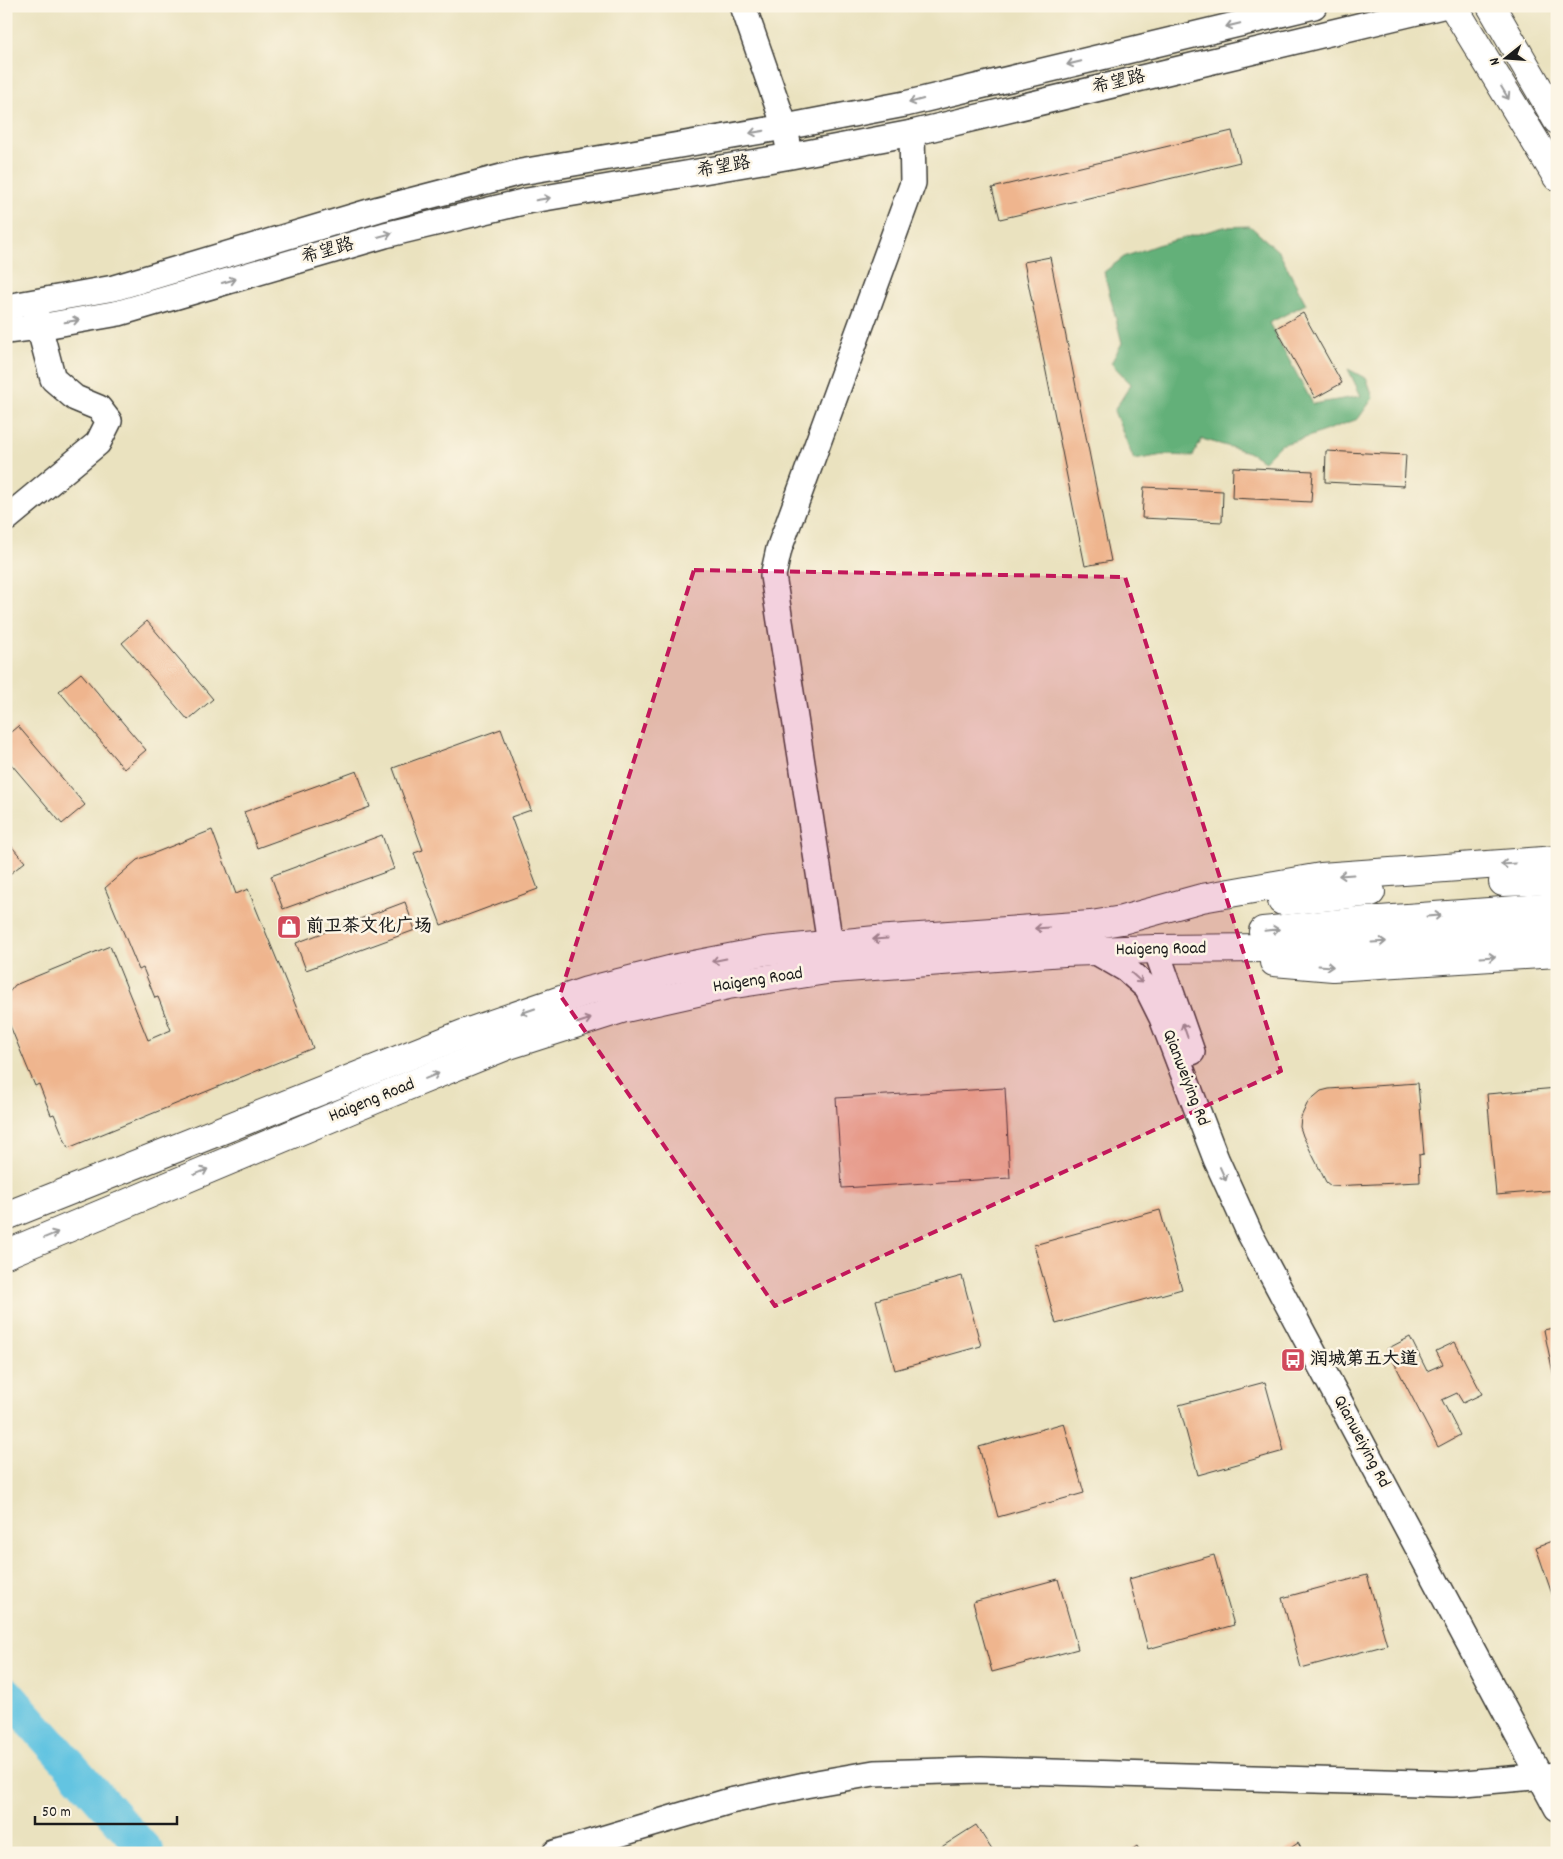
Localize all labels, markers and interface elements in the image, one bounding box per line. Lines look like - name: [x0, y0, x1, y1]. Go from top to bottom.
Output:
- one-way arrow: [1225, 21, 1241, 30]
- north arrow: [1480, 32, 1530, 82]
- text: N: [1485, 55, 1506, 67]
- one-way arrow: [1067, 59, 1083, 68]
- street label: 希望路: [1090, 65, 1148, 101]
- one-way arrow: [1501, 85, 1511, 99]
- one-way arrow: [909, 96, 925, 106]
- one-way arrow: [749, 128, 765, 138]
- street label: 希望路: [695, 151, 753, 185]
- one-way arrow: [535, 193, 551, 203]
- one-way arrow: [376, 230, 392, 239]
- street label: 希望路: [299, 233, 357, 271]
- one-way arrow: [221, 275, 237, 285]
- one-way arrow: [63, 316, 79, 326]
- one-way arrow: [1500, 859, 1516, 868]
- one-way arrow: [1338, 870, 1354, 880]
- one-way arrow: [1426, 911, 1442, 920]
- shop icon: 前卫茶文化广场: [276, 914, 302, 940]
- place label: 前卫茶文化广场: [306, 915, 432, 940]
- one-way arrow: [1034, 923, 1050, 933]
- one-way arrow: [1264, 925, 1280, 935]
- one-way arrow: [872, 935, 888, 944]
- street label: Haigeng Road: [1115, 937, 1207, 963]
- one-way arrow: [1371, 937, 1387, 946]
- one-way arrow: [1480, 952, 1496, 961]
- one-way arrow: [711, 956, 727, 966]
- street label: Haigeng Road: [711, 962, 805, 1000]
- one-way arrow: [1318, 962, 1334, 971]
- one-way arrow: [1131, 973, 1144, 984]
- one-way arrow: [521, 1007, 537, 1016]
- one-way arrow: [576, 1016, 592, 1025]
- one-way arrow: [1179, 1023, 1189, 1039]
- street label: Qianweiying Rd: [1155, 1026, 1215, 1130]
- one-way arrow: [424, 1071, 439, 1080]
- street label: Haigeng Road: [325, 1072, 419, 1130]
- one-way arrow: [193, 1166, 208, 1176]
- one-way arrow: [1219, 1166, 1228, 1181]
- one-way arrow: [43, 1230, 58, 1240]
- bus stop icon: 润城第五大道: [1280, 1347, 1306, 1373]
- place label: 润城第五大道: [1310, 1348, 1418, 1373]
- street label: Qianweiying Rd: [1326, 1391, 1396, 1493]
- scale bar: [35, 1794, 178, 1826]
- text: 50 m: [42, 1802, 71, 1824]

